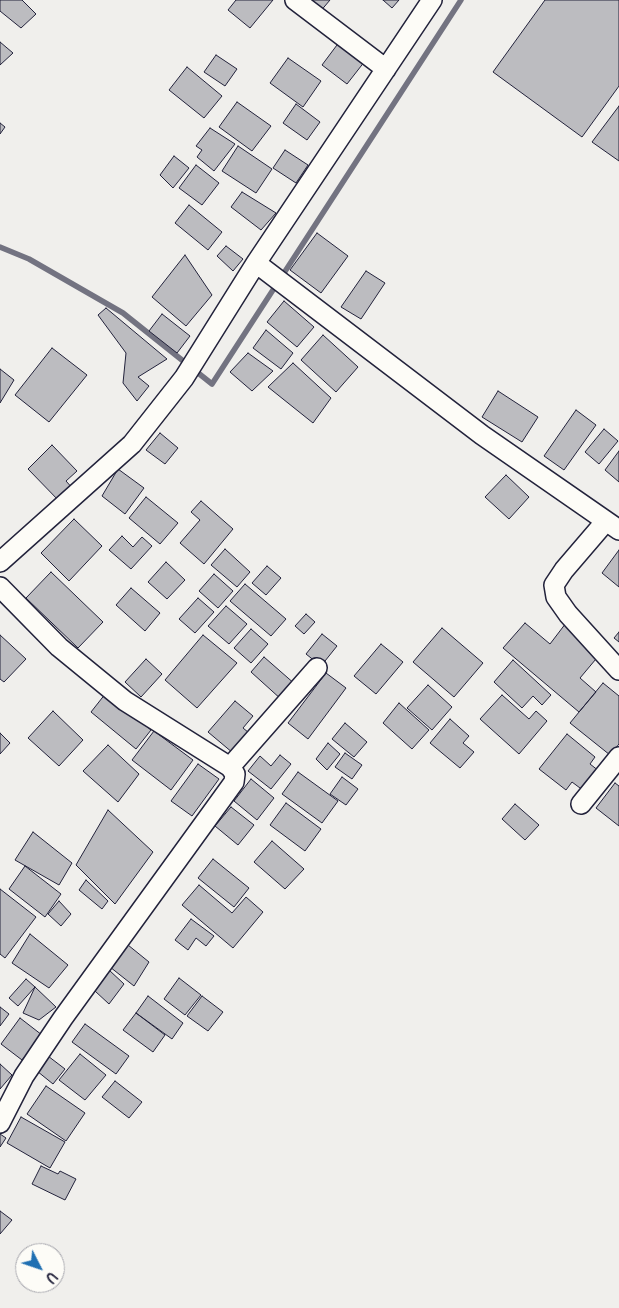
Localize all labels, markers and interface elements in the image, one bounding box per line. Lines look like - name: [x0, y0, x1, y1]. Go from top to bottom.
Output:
- north arrow: [15, 1243, 65, 1293]
- text: U: [41, 1268, 60, 1287]

